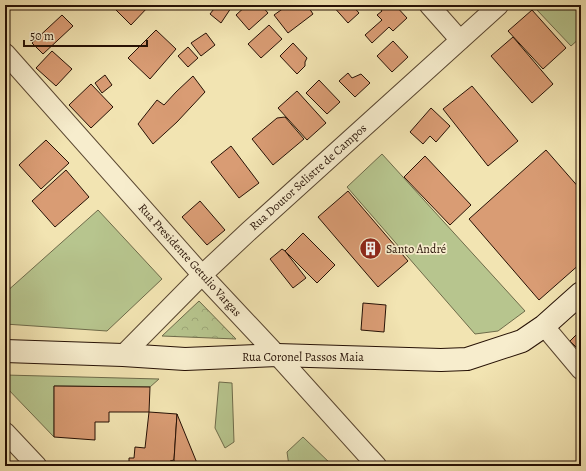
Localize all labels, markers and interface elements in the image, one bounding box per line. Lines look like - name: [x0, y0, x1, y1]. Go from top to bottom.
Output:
- scale bar: [24, 22, 147, 48]
- text: 50 m: [30, 28, 54, 44]
- street label: Rua Doutor Selistre de Campos: [246, 120, 370, 234]
- street label: Rua Presidente Getulio Vargas: [135, 200, 245, 320]
- building icon: Santo André: [358, 236, 384, 262]
- place label: Santo André: [386, 241, 446, 257]
- street label: Rua Coronel Passos Maia: [242, 349, 364, 365]

